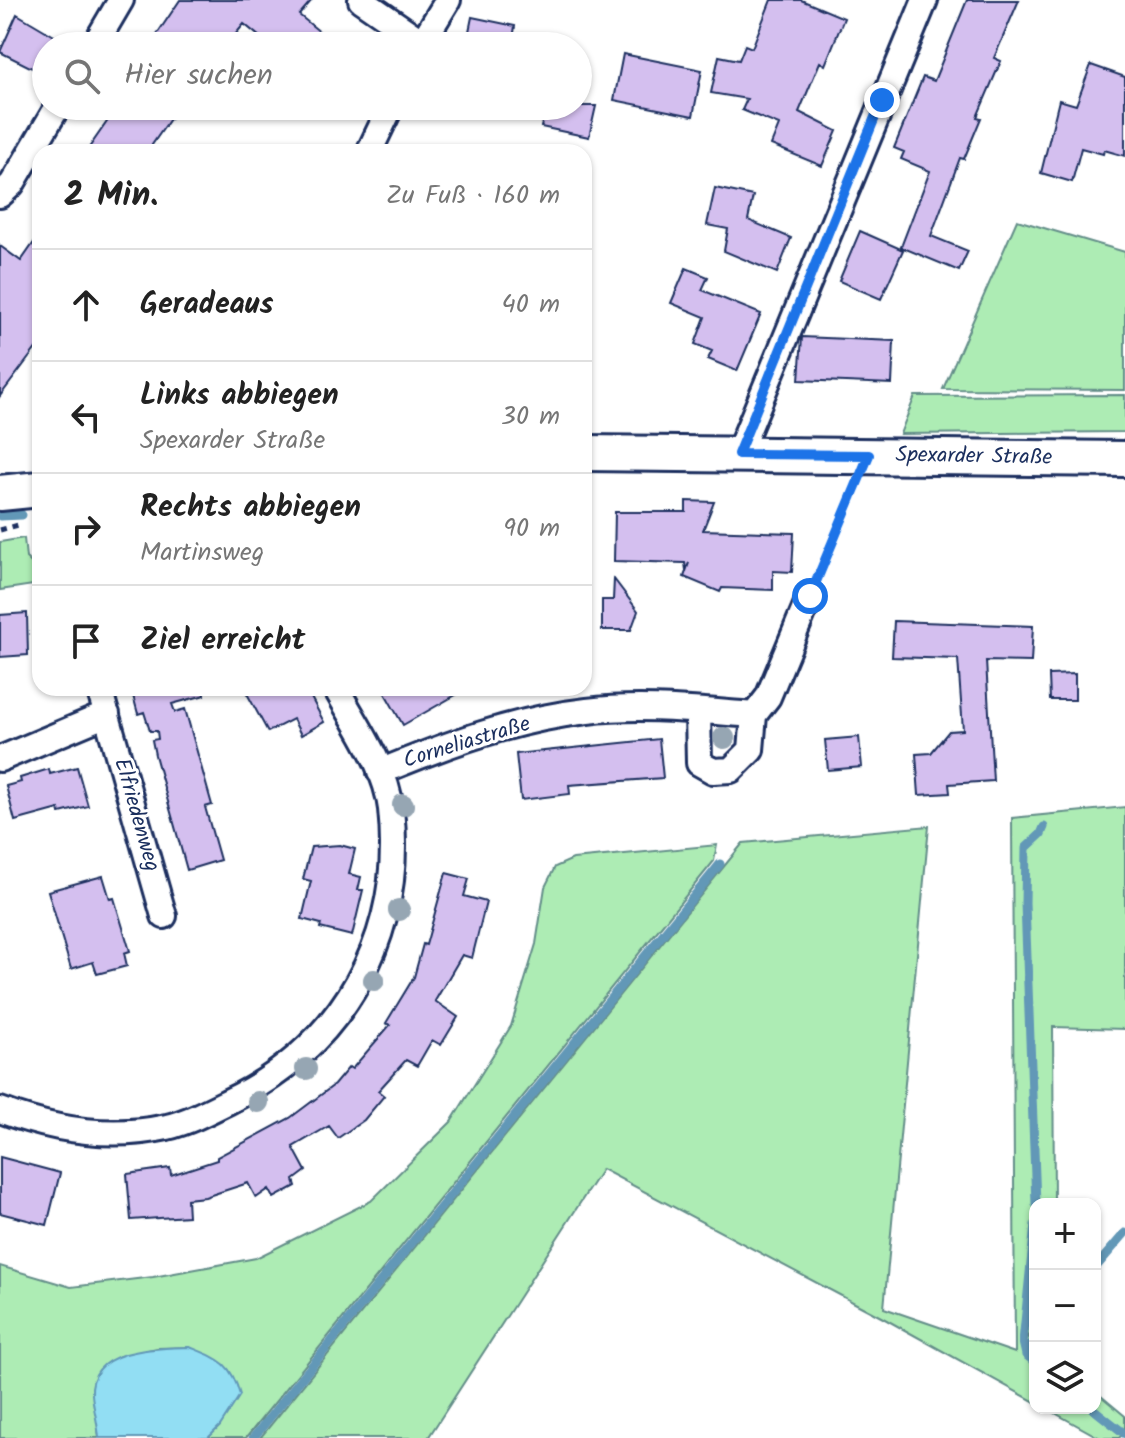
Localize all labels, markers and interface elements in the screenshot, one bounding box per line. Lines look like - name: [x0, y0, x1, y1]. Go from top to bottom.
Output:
- search box: [32, 32, 592, 120]
- text: Hier suchen: [124, 52, 273, 100]
- icon: search: [60, 54, 104, 98]
- route end: [864, 82, 900, 118]
- text: 2 Min.: [64, 169, 158, 223]
- text: Zu Fuß · 160 m: [386, 175, 560, 217]
- text: Geradeaus: [140, 281, 273, 329]
- icon: ahead: [64, 283, 108, 327]
- text: 40 m: [502, 284, 560, 326]
- text: Links abbiegen: [140, 372, 339, 420]
- icon: left: [64, 395, 108, 439]
- text: 30 m: [501, 396, 560, 438]
- text: Spexarder Straße: [140, 420, 325, 462]
- street label: Spexarder Straße: [895, 438, 1053, 476]
- text: Rechts abbiegen: [140, 484, 361, 532]
- icon: right: [64, 507, 108, 551]
- text: 90 m: [503, 508, 560, 550]
- text: Martinsweg: [140, 532, 264, 574]
- route start: [792, 578, 828, 614]
- text: Ziel erreicht: [140, 617, 305, 665]
- icon: arrive: [64, 619, 108, 663]
- street label: Corneliastraße: [399, 707, 535, 779]
- street label: Elfriedenweg: [103, 754, 169, 876]
- map controls: [1029, 1198, 1101, 1414]
- button: +: [1029, 1198, 1101, 1270]
- button: −: [1029, 1270, 1101, 1342]
- button: layers: [1029, 1342, 1101, 1414]

